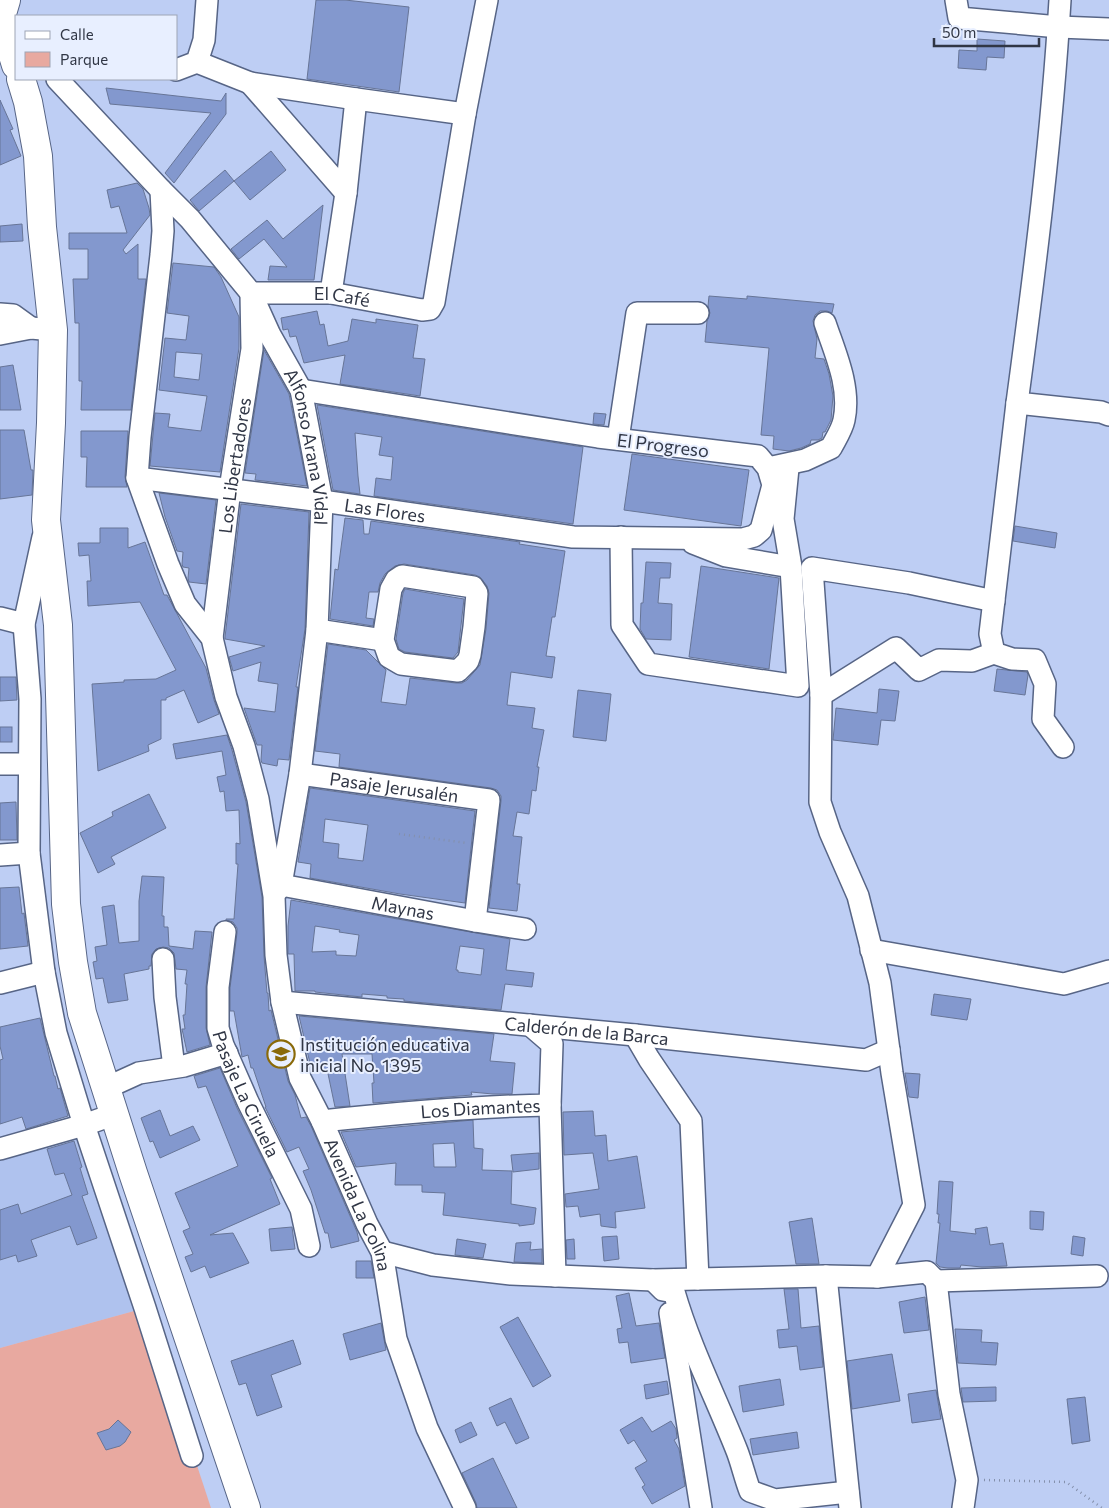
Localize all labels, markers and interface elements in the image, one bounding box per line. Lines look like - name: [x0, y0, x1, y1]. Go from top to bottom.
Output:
- legend: [15, 15, 178, 80]
- scale bar: [934, 15, 1039, 47]
- text: 50 m: [942, 23, 976, 41]
- text: Calle: [60, 25, 94, 43]
- text: Parque: [60, 50, 108, 68]
- street label: El Café: [314, 282, 372, 311]
- street label: Alfonso Arana Vidal: [280, 364, 333, 526]
- street label: Los Libertadores: [214, 396, 255, 535]
- street label: El Progreso: [616, 428, 710, 462]
- street label: Las Flores: [343, 493, 427, 527]
- street label: Pasaje Jerusalén: [328, 767, 460, 807]
- street label: Maynas: [370, 891, 436, 924]
- street label: Calderón de la Barca: [504, 1012, 670, 1050]
- street label: Pasaje La Ciruela: [208, 1028, 284, 1161]
- place label: Institución educativa inicial No. 1395: [300, 1033, 470, 1076]
- school or university icon: Institución educativa inicial No. 1395: [266, 1039, 296, 1069]
- street label: Los Diamantes: [420, 1094, 541, 1123]
- street label: Avenida La Colina: [320, 1135, 396, 1273]

